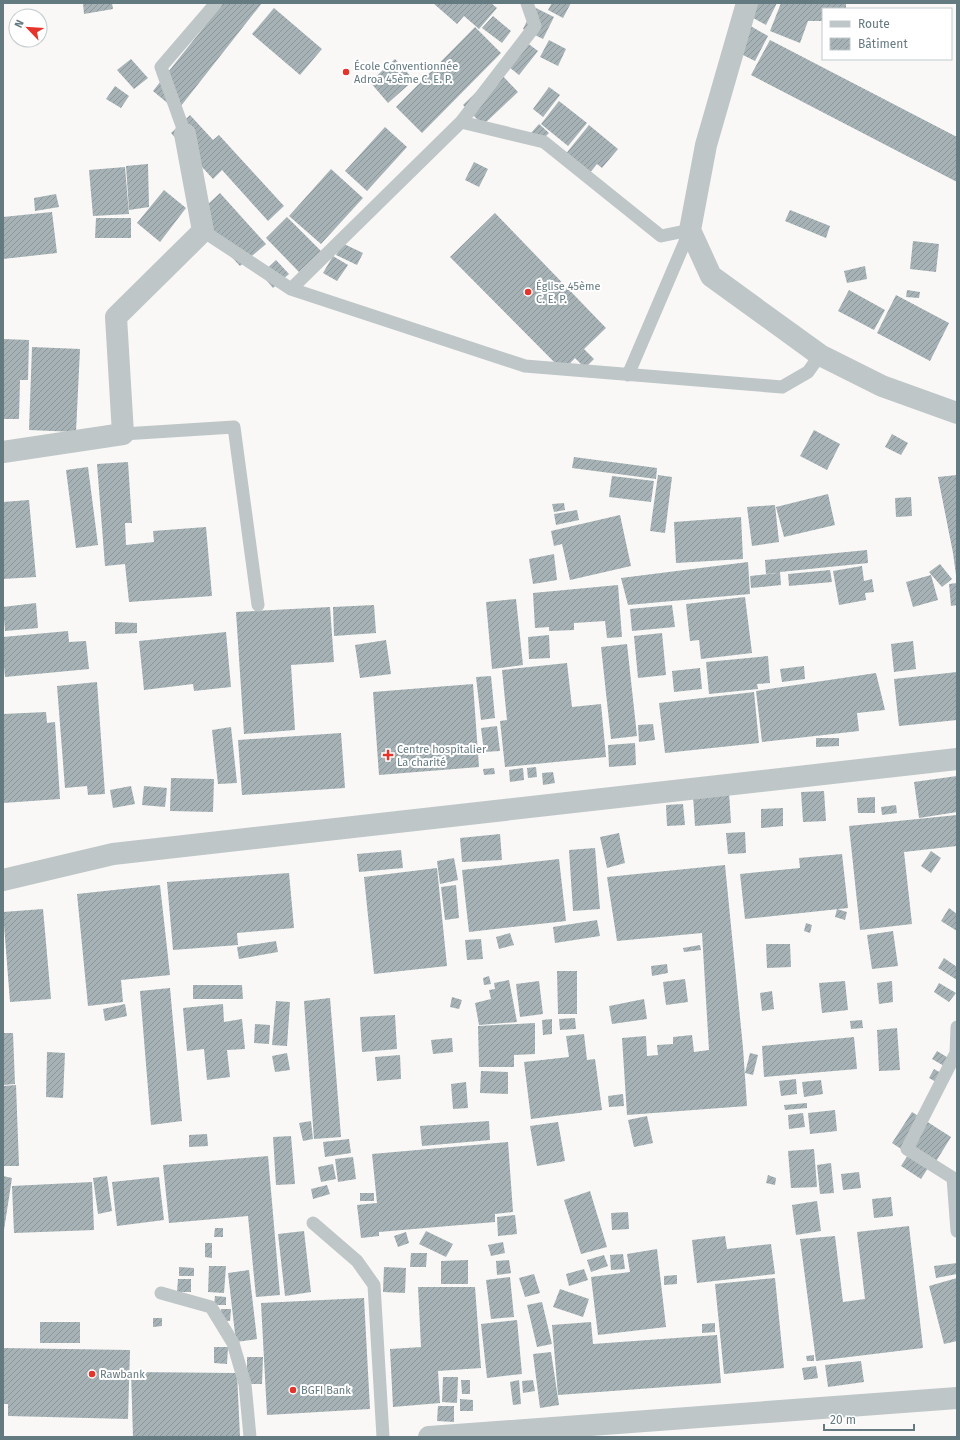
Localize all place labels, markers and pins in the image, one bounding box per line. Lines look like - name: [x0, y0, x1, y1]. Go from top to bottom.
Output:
- place label: École Conventionnée Adroa 45ème C. E. P.: [354, 59, 458, 86]
- marker: École Conventionnée Adroa 45ème C. E. P.: [341, 67, 351, 77]
- place label: Église 45ème C. E. P.: [536, 279, 600, 306]
- marker: Église 45ème C. E. P.: [523, 287, 533, 297]
- place label: Centre hospitalier La charité: [397, 743, 487, 769]
- marker: Centre hospitalier La charité: [382, 749, 394, 761]
- place label: Rawbank: [100, 1368, 145, 1381]
- marker: Rawbank: [87, 1369, 97, 1379]
- place label: BGFI Bank: [301, 1384, 351, 1397]
- marker: BGFI Bank: [288, 1385, 298, 1395]

